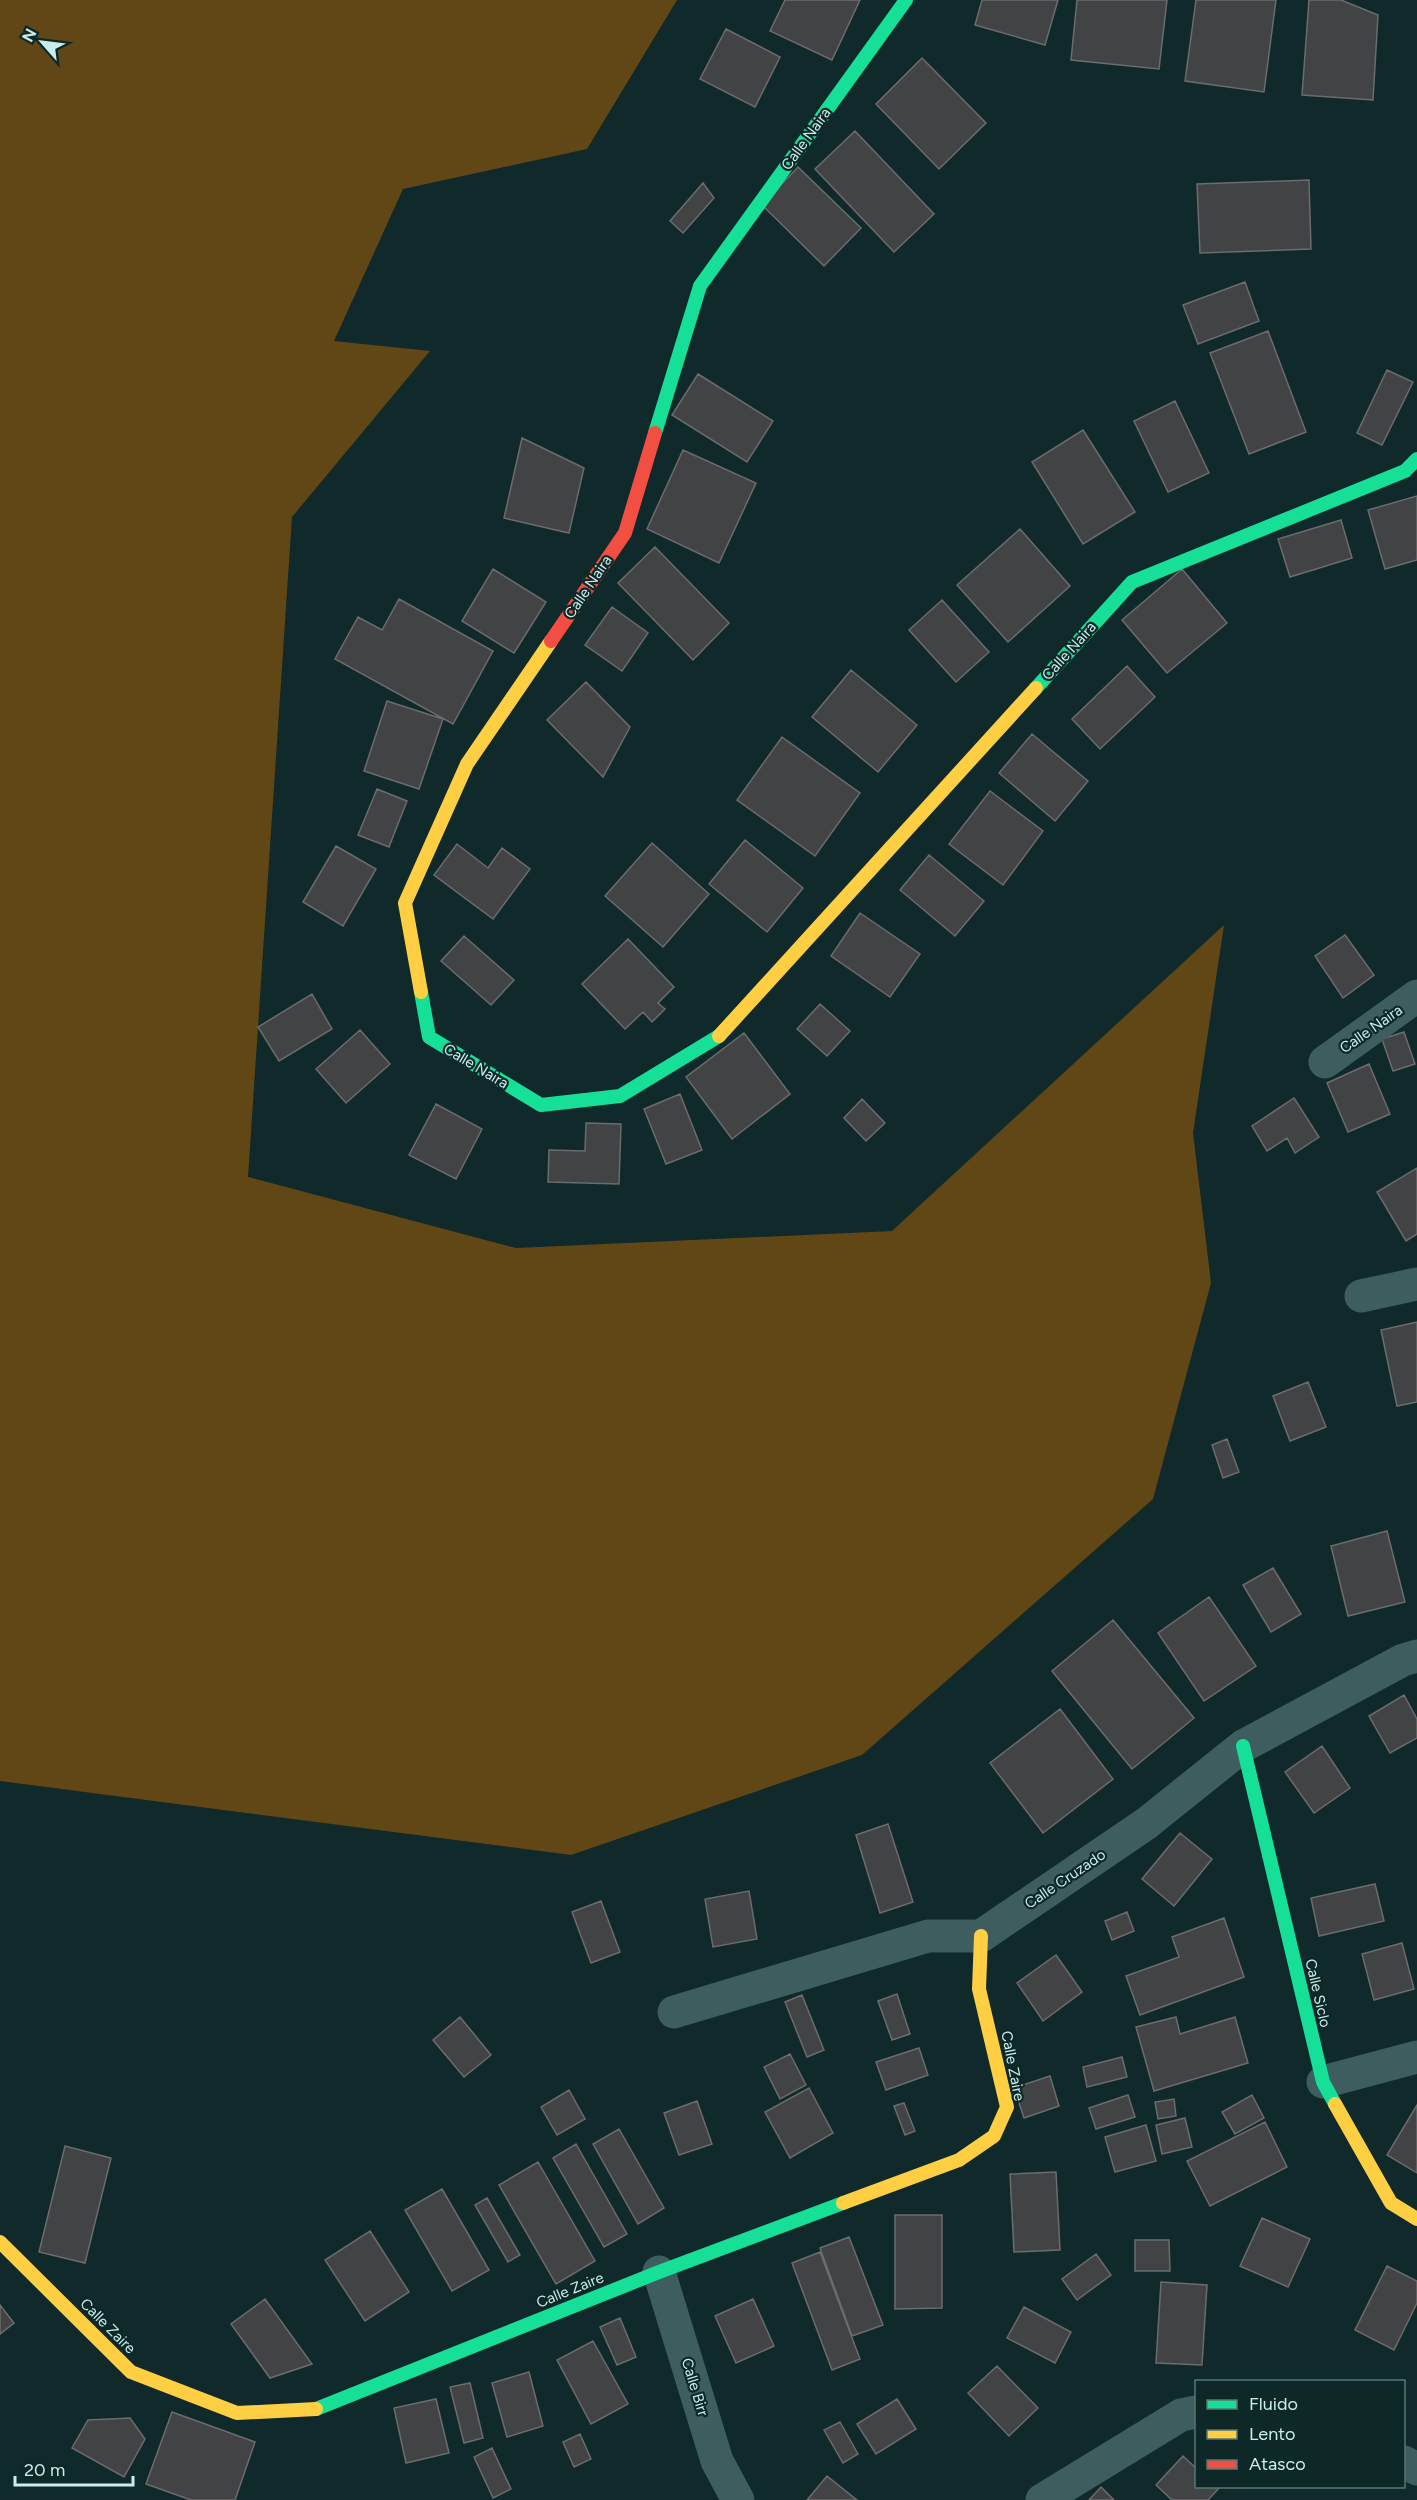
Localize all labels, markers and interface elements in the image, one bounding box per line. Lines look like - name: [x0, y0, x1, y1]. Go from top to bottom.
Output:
- north arrow: [12, 12, 72, 72]
- text: N: [18, 25, 40, 45]
- street label: Calle Naira: [777, 104, 835, 174]
- street label: Calle Naira: [560, 552, 616, 622]
- street label: Calle Naira: [1038, 618, 1100, 684]
- street label: Calle Naira: [1336, 1001, 1406, 1057]
- street label: Calle Naira: [440, 1040, 512, 1092]
- street label: Calle Cruzado: [1021, 1845, 1109, 1913]
- street label: Calle Siclo: [1301, 1957, 1335, 2029]
- street label: Calle Zaire: [997, 2029, 1029, 2103]
- street label: Calle Zaire: [534, 2268, 606, 2312]
- street label: Calle Zaire: [77, 2295, 139, 2357]
- street label: Calle Birr: [678, 2356, 712, 2418]
- legend: [1195, 2380, 1405, 2488]
- text: Fluido: [1249, 2393, 1298, 2415]
- text: Lento: [1249, 2423, 1295, 2445]
- scale bar: [15, 2449, 134, 2487]
- text: Atasco: [1249, 2453, 1306, 2475]
- text: 20 m: [24, 2459, 65, 2481]

